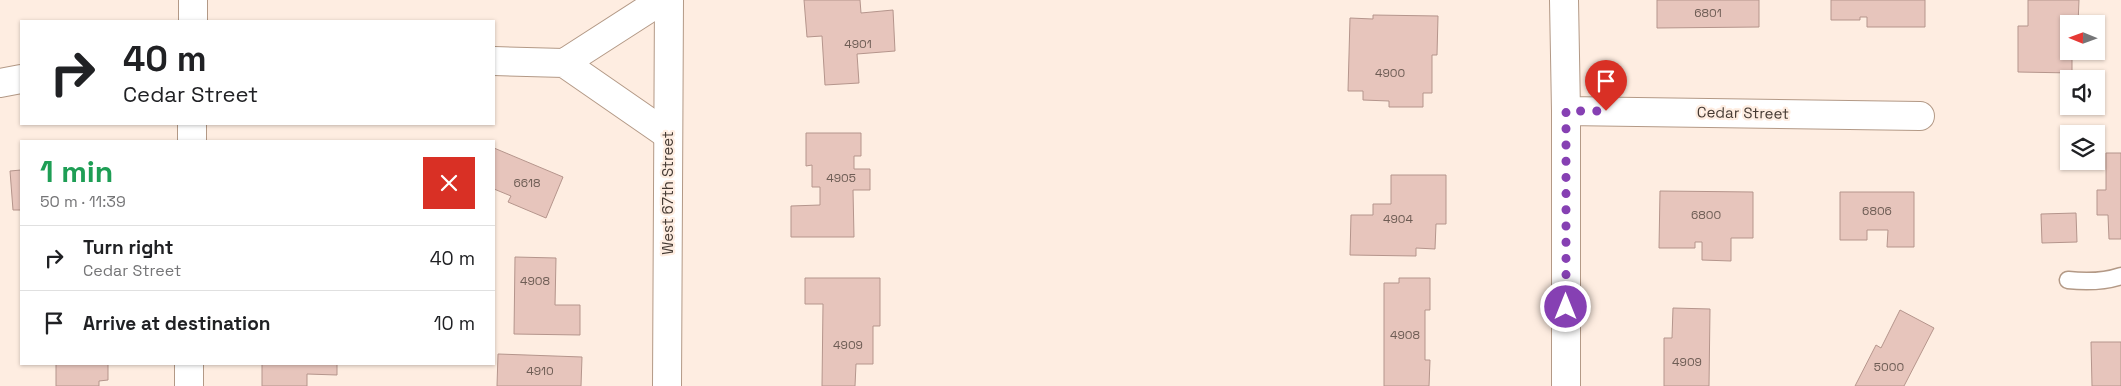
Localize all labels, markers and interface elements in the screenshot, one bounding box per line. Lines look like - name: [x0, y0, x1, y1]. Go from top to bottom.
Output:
- house number: 6801: [1694, 5, 1722, 21]
- north arrow: [2060, 15, 2105, 60]
- map controls: [2060, 15, 2105, 170]
- house number: 4901: [844, 36, 872, 52]
- text: 40 m: [123, 37, 207, 81]
- icon: right: [40, 40, 105, 105]
- pin: [1585, 60, 1627, 111]
- house number: 4900: [1375, 65, 1405, 81]
- icon: arrive: [1592, 67, 1620, 95]
- button: sound: [2060, 70, 2105, 115]
- text: Cedar Street: [123, 80, 258, 108]
- street label: Cedar Street: [1697, 102, 1789, 123]
- button: layers: [2060, 125, 2105, 170]
- street label: West 67th Street: [658, 131, 677, 255]
- text: 1 min: [40, 152, 113, 191]
- button: close: [423, 157, 475, 209]
- house number: 4905: [826, 170, 856, 186]
- house number: 6618: [513, 175, 541, 191]
- text: 50 m · 11:39: [40, 191, 126, 212]
- house number: 6806: [1862, 203, 1892, 219]
- house number: 6800: [1691, 207, 1721, 223]
- house number: 4904: [1383, 211, 1414, 227]
- text: Turn right: [83, 235, 173, 260]
- icon: right: [40, 244, 68, 272]
- text: 40 m: [430, 246, 475, 271]
- text: Cedar Street: [83, 260, 181, 281]
- house number: 4908: [520, 273, 550, 289]
- position arrow: [1539, 280, 1591, 332]
- icon: arrive: [40, 309, 68, 337]
- text: Arrive at destination: [83, 311, 271, 336]
- text: 10 m: [434, 311, 475, 336]
- house number: 4908: [1390, 327, 1420, 343]
- house number: 4909: [833, 337, 863, 353]
- house number: 4909: [1672, 354, 1702, 370]
- house number: 5000: [1874, 359, 1904, 375]
- house number: 4910: [526, 363, 554, 379]

